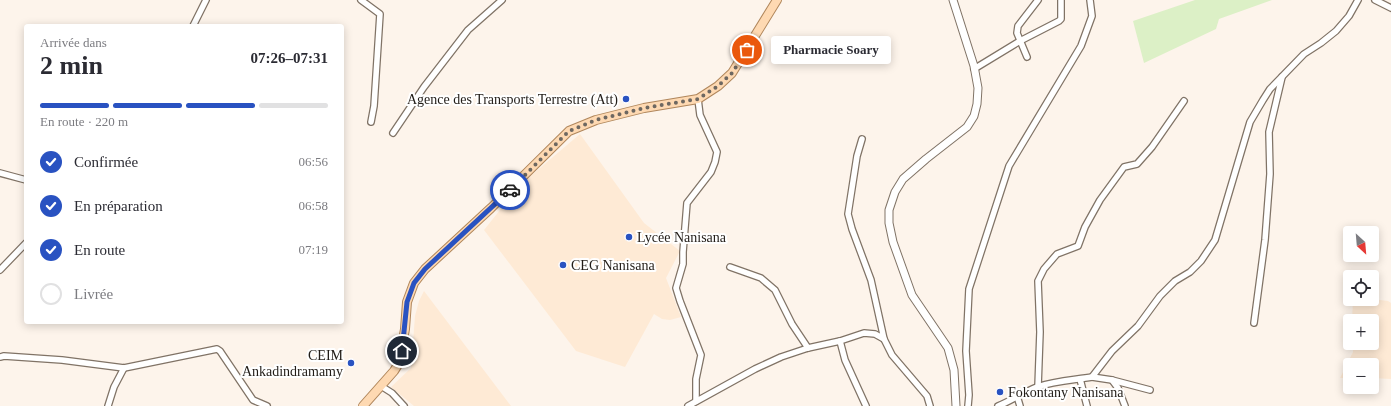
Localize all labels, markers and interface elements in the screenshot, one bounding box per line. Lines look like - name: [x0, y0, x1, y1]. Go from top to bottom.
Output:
- pin: [730, 33, 764, 67]
- text: Arrivée dans: [40, 35, 107, 50]
- callout: Pharmacie Soary: [771, 36, 891, 64]
- icon: bag: [736, 39, 758, 61]
- text: Pharmacie Soary: [783, 42, 879, 57]
- text: 07:26–07:31: [251, 50, 328, 66]
- text: 2 min: [40, 51, 103, 80]
- place label: Agence des Transports Terrestre (Att): [407, 92, 618, 108]
- marker: Agence des Transports Terrestre (Att): [621, 94, 631, 104]
- text: En route · 220 m: [40, 114, 128, 129]
- icon: check: [40, 151, 62, 173]
- text: Confirmée: [74, 154, 138, 170]
- text: 06:56: [298, 154, 328, 169]
- courier: [490, 170, 530, 210]
- icon: car: [499, 179, 521, 201]
- icon: check: [40, 195, 62, 217]
- text: En préparation: [74, 198, 163, 214]
- text: 06:58: [298, 198, 328, 213]
- north arrow: [1343, 226, 1379, 262]
- map controls: [1343, 226, 1379, 394]
- place label: Lycée Nanisana: [637, 230, 727, 245]
- marker: Lycée Nanisana: [624, 232, 634, 242]
- icon: check: [40, 239, 62, 261]
- text: En route: [74, 242, 125, 258]
- text: 07:19: [298, 242, 328, 257]
- place label: CEG Nanisana: [571, 258, 655, 273]
- marker: CEG Nanisana: [558, 260, 568, 270]
- button: locate: [1343, 270, 1379, 306]
- text: Livrée: [74, 286, 113, 302]
- button: +: [1343, 314, 1379, 350]
- pin: [385, 334, 419, 368]
- icon: home: [391, 340, 413, 362]
- place label: CEIM Ankadindramamy: [242, 348, 344, 379]
- marker: CEIM Ankadindramamy: [346, 358, 356, 368]
- button: −: [1343, 358, 1379, 394]
- place label: Fokontany Nanisana: [1008, 385, 1124, 400]
- marker: Fokontany Nanisana: [995, 387, 1005, 397]

